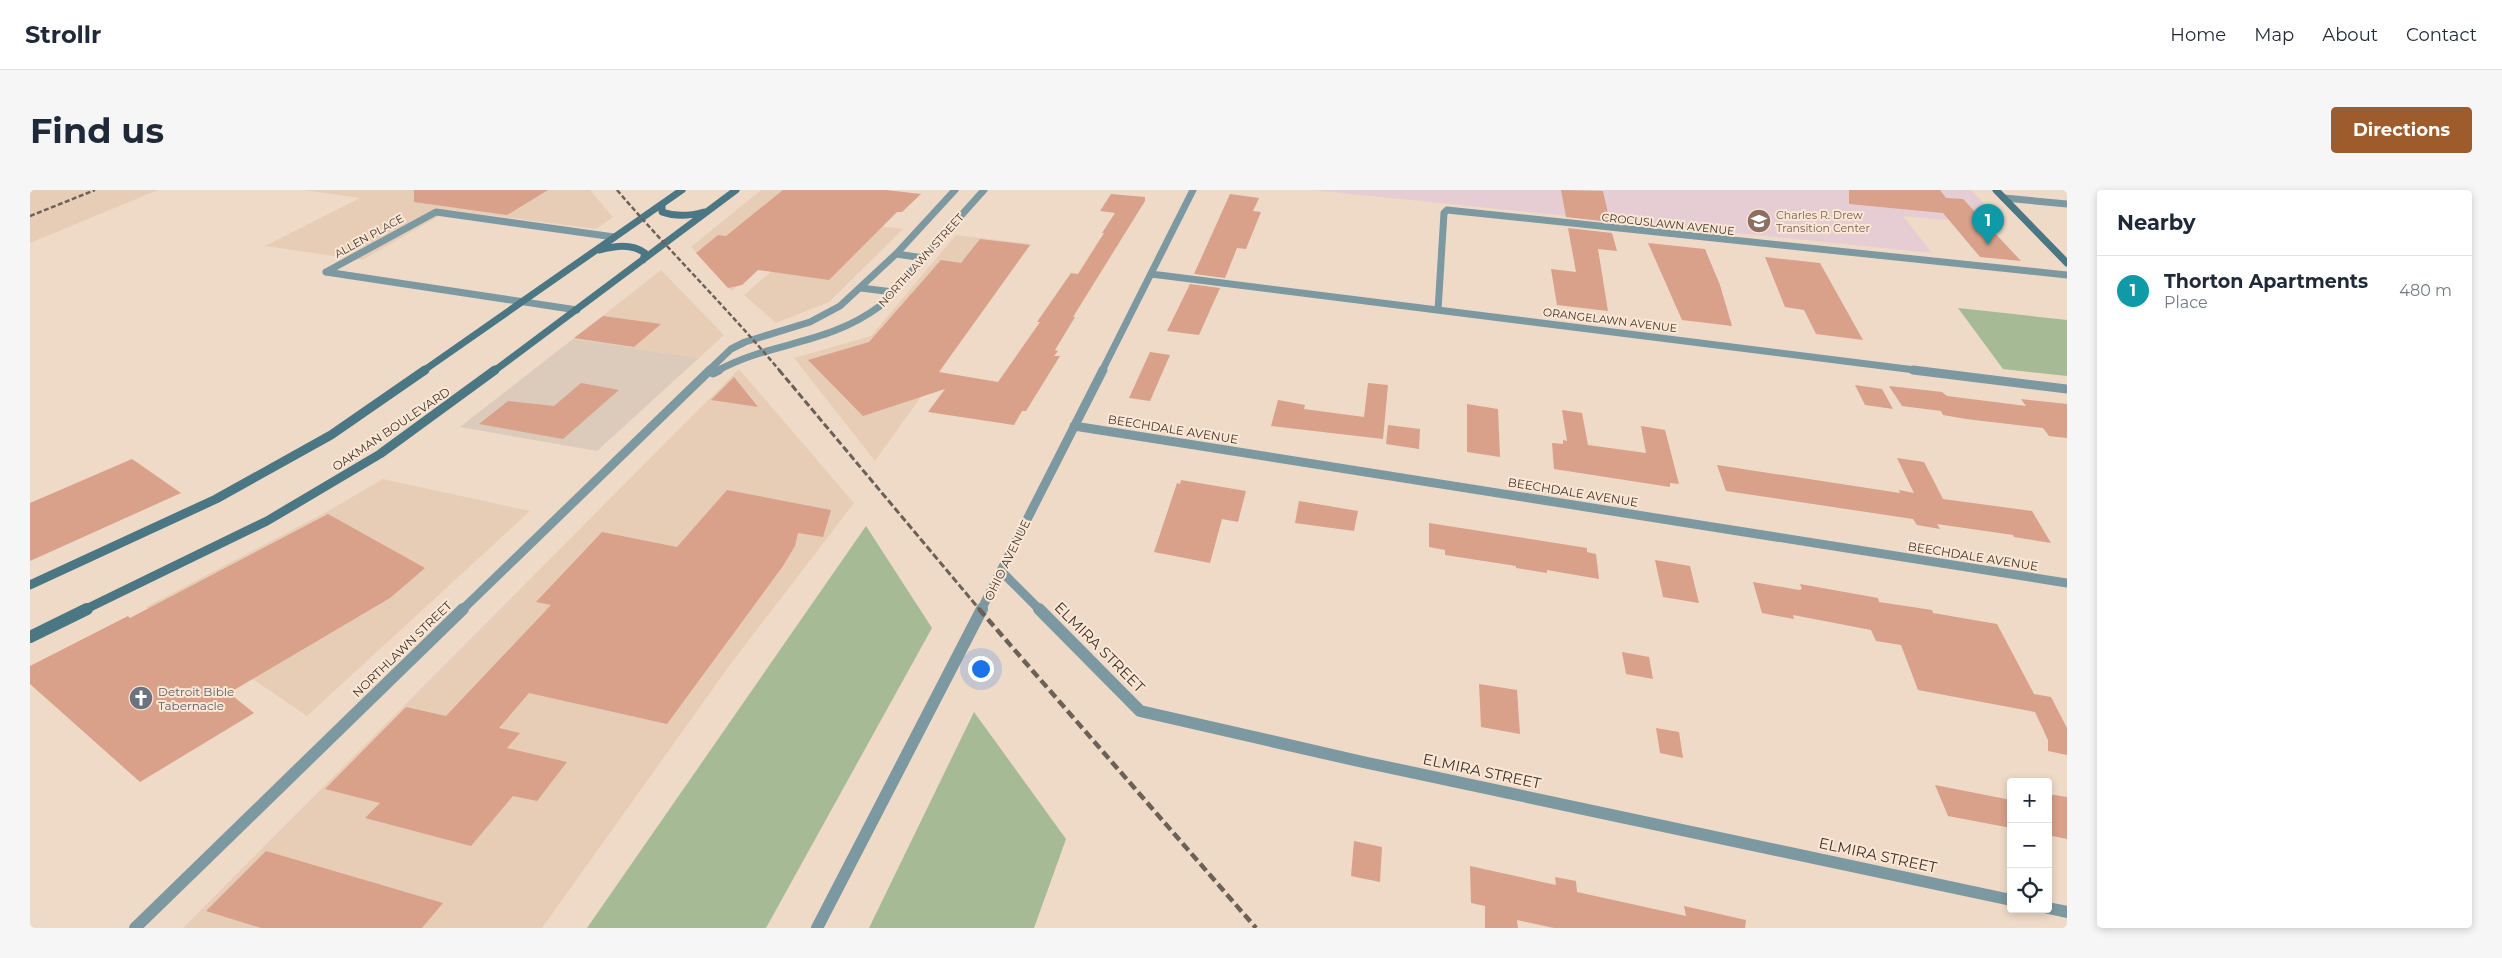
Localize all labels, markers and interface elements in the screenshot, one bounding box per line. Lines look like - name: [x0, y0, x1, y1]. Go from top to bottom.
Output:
- text: Strollr: [25, 20, 101, 49]
- text: Home: [2170, 24, 2226, 46]
- text: Map: [2254, 24, 2294, 46]
- text: About: [2322, 24, 2378, 46]
- text: Contact: [2406, 24, 2477, 46]
- button: Directions: [2331, 107, 2472, 153]
- text: Find us: [30, 109, 164, 152]
- pin: 1: [1972, 204, 2004, 245]
- school or university icon: Charles R. Drew Transition Center: [1746, 208, 1772, 234]
- place label: Charles R. Drew Transition Center: [1776, 208, 1870, 235]
- street label: NORTHLAWN STREET: [875, 210, 967, 310]
- street label: CROCUSLAWN AVENUE: [1601, 210, 1735, 238]
- text: Nearby: [2117, 210, 2196, 235]
- street label: ALLEN PLACE: [332, 211, 406, 261]
- text: Thorton Apartments: [2164, 270, 2368, 293]
- text: 1: [2130, 281, 2136, 300]
- text: 480 m: [2399, 281, 2452, 300]
- text: Place: [2164, 293, 2208, 312]
- street label: ORANGELAWN AVENUE: [1542, 305, 1678, 335]
- street label: OAKMAN BOULEVARD: [329, 384, 453, 474]
- street label: BEECHDALE AVENUE: [1107, 411, 1239, 447]
- street label: BEECHDALE AVENUE: [1507, 474, 1639, 510]
- street label: OHIO AVENUE: [981, 517, 1033, 603]
- street label: BEECHDALE AVENUE: [1907, 538, 2039, 574]
- street label: NORTHLAWN STREET: [349, 598, 455, 700]
- street label: ELMIRA STREET: [1051, 598, 1150, 697]
- your location: [968, 656, 994, 682]
- place label: Detroit Bible Tabernacle: [158, 684, 234, 713]
- church icon: Detroit Bible Tabernacle: [128, 685, 154, 711]
- street label: ELMIRA STREET: [1421, 749, 1543, 793]
- map controls: [2007, 778, 2052, 913]
- button: +: [2007, 778, 2052, 823]
- button: −: [2007, 823, 2052, 868]
- street label: ELMIRA STREET: [1817, 833, 1939, 877]
- button: locate: [2007, 868, 2052, 913]

